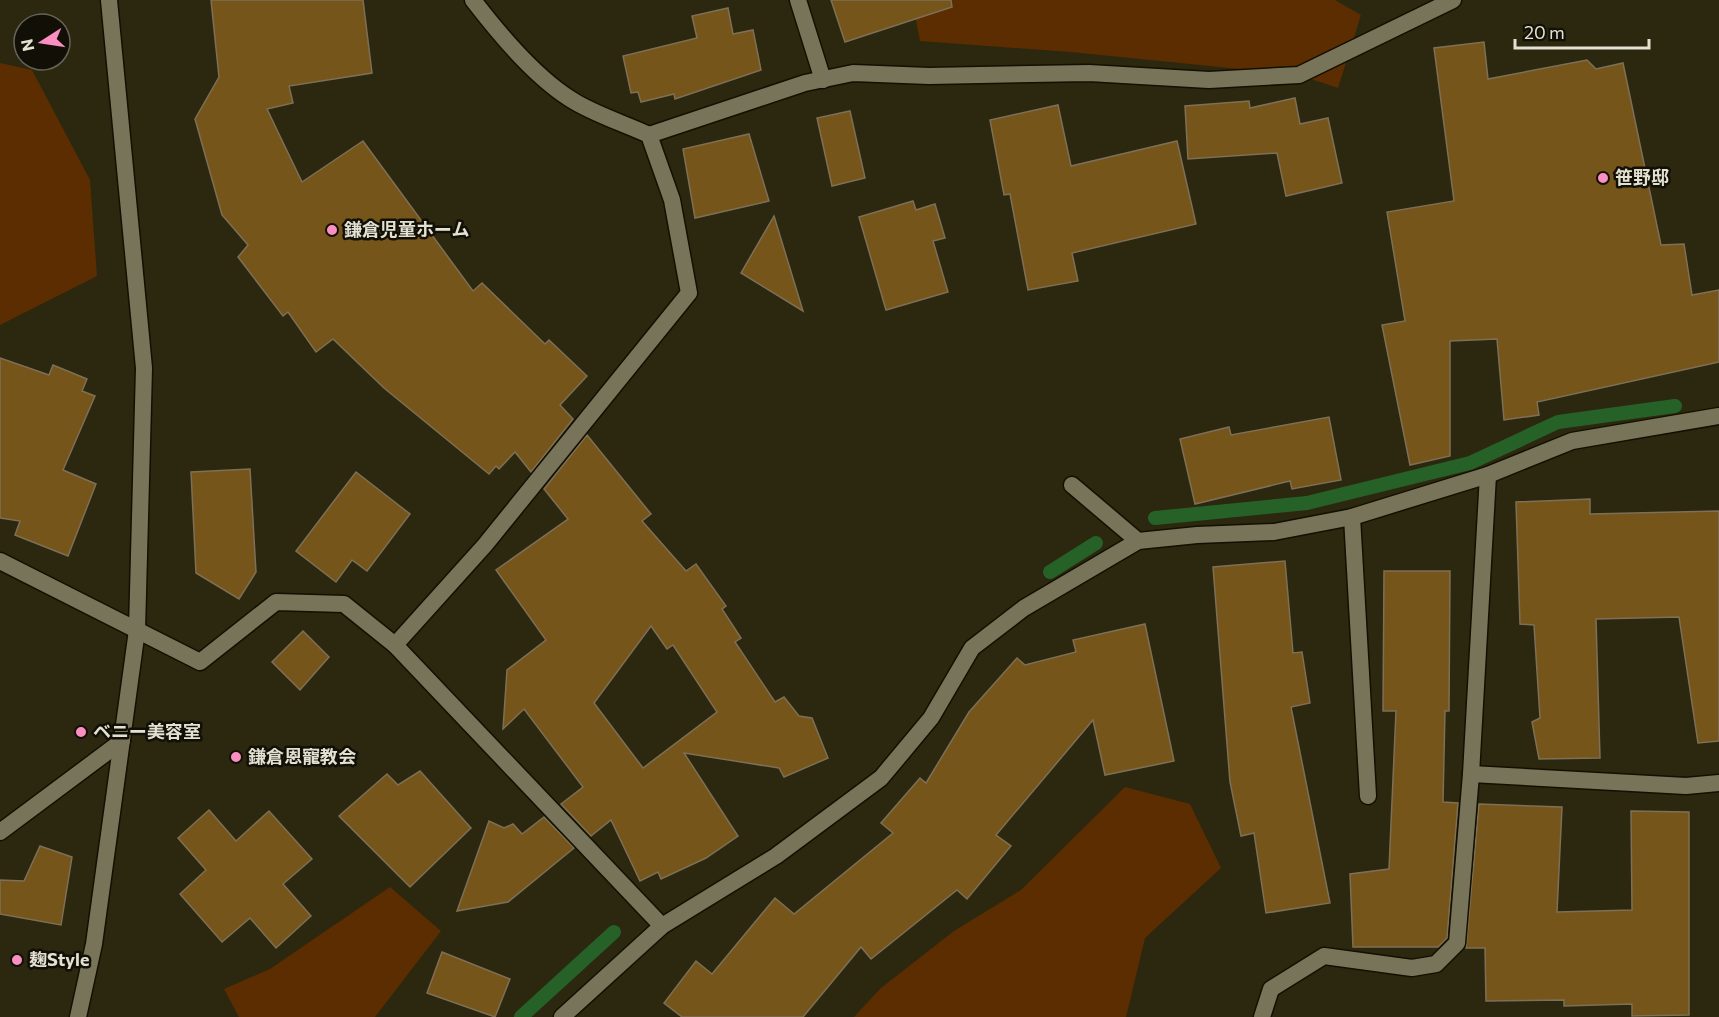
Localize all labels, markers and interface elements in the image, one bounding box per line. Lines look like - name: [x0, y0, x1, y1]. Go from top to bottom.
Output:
- north arrow: [12, 12, 72, 72]
- scale bar: [1515, 12, 1648, 50]
- text: 20 m: [1524, 21, 1565, 43]
- text: N: [16, 37, 37, 53]
- place label: 笹野邸: [1615, 166, 1669, 188]
- marker: 笹野邸: [1596, 171, 1610, 185]
- place label: 鎌倉児童ホーム: [344, 218, 469, 240]
- marker: 鎌倉児童ホーム: [325, 223, 339, 237]
- place label: ベニー美容室: [93, 720, 201, 742]
- marker: ベニー美容室: [74, 725, 88, 739]
- place label: 鎌倉恩寵教会: [248, 745, 356, 767]
- marker: 鎌倉恩寵教会: [229, 750, 243, 764]
- place label: 麹Style: [29, 948, 90, 970]
- marker: 麹Style: [10, 953, 24, 967]

